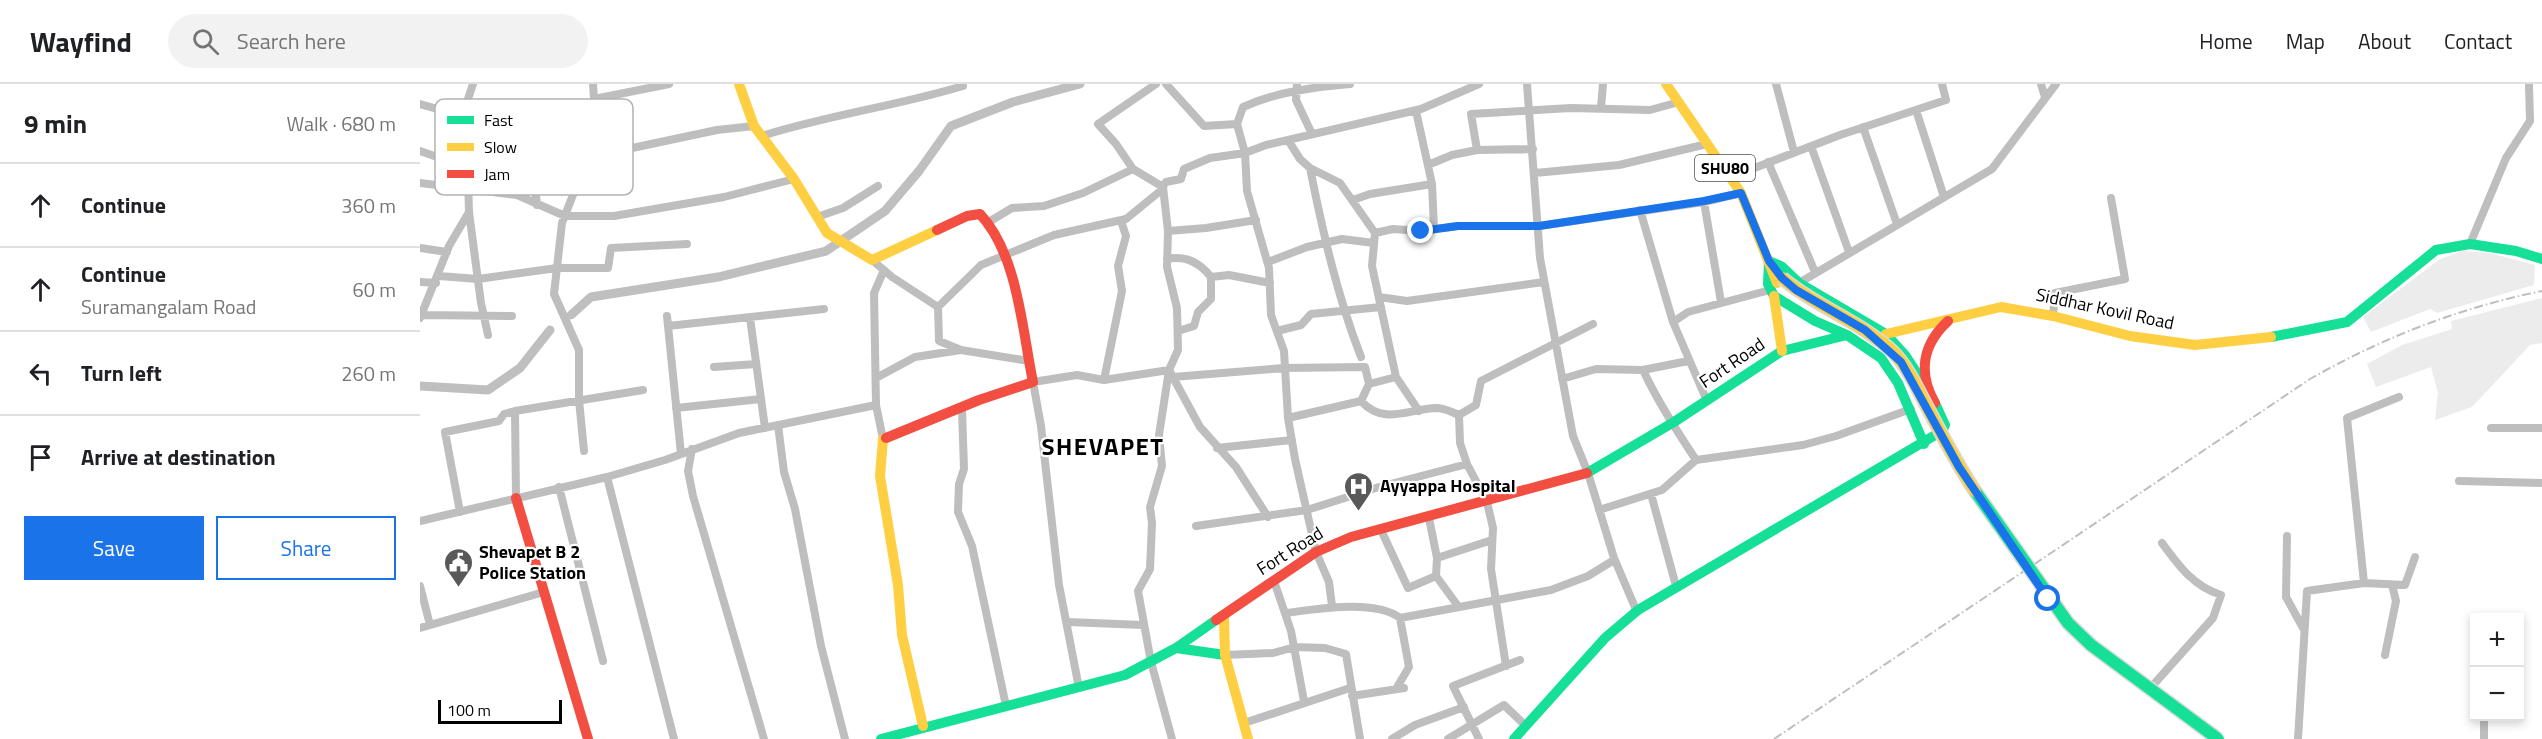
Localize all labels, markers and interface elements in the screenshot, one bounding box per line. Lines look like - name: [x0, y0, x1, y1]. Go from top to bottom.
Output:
- search box: [168, 14, 588, 68]
- text: Wayfind: [30, 20, 132, 63]
- text: Search here: [237, 24, 346, 58]
- icon: search: [189, 25, 222, 58]
- text: Home: [2199, 25, 2253, 57]
- text: Map: [2286, 25, 2325, 57]
- text: About: [2358, 25, 2411, 57]
- text: Contact: [2444, 25, 2512, 57]
- legend: [435, 99, 633, 195]
- text: 9 min: [24, 104, 87, 143]
- text: Walk · 680 m: [287, 108, 396, 139]
- text: Fast: [484, 108, 513, 132]
- text: Slow: [484, 135, 517, 159]
- road number: SHU80: [1695, 155, 1755, 181]
- text: Jam: [484, 162, 510, 186]
- text: Continue: [81, 188, 166, 222]
- icon: ahead: [24, 189, 57, 222]
- text: 360 m: [341, 190, 396, 221]
- route end: [1407, 217, 1433, 243]
- text: Continue: [81, 257, 166, 291]
- icon: ahead: [24, 273, 57, 306]
- text: 60 m: [352, 274, 396, 305]
- street label: Siddhar Kovil Road: [2034, 281, 2177, 336]
- text: Suramangalam Road: [81, 291, 256, 322]
- street label: Fort Road: [1693, 331, 1770, 395]
- text: Turn left: [81, 356, 162, 390]
- icon: left: [24, 357, 57, 390]
- text: 260 m: [341, 358, 396, 389]
- district label: SHEVAPET: [1042, 428, 1164, 464]
- text: Arrive at destination: [81, 440, 276, 474]
- icon: arrive: [24, 441, 57, 474]
- hospital icon: Ayyappa Hospital: [1343, 470, 1375, 512]
- place label: Ayyappa Hospital: [1380, 472, 1516, 499]
- button: Save: [24, 516, 204, 580]
- button: Share: [216, 516, 396, 580]
- street label: Fort Road: [1251, 519, 1328, 582]
- place label: Shevapet B 2 Police Station: [479, 538, 586, 586]
- public building icon: Shevapet B 2 Police Station: [442, 546, 474, 588]
- route start: [2034, 585, 2060, 611]
- map controls: [2470, 613, 2524, 721]
- button: +: [2470, 613, 2524, 667]
- button: −: [2470, 667, 2524, 721]
- scale bar: [438, 697, 562, 724]
- text: 100 m: [447, 698, 491, 722]

